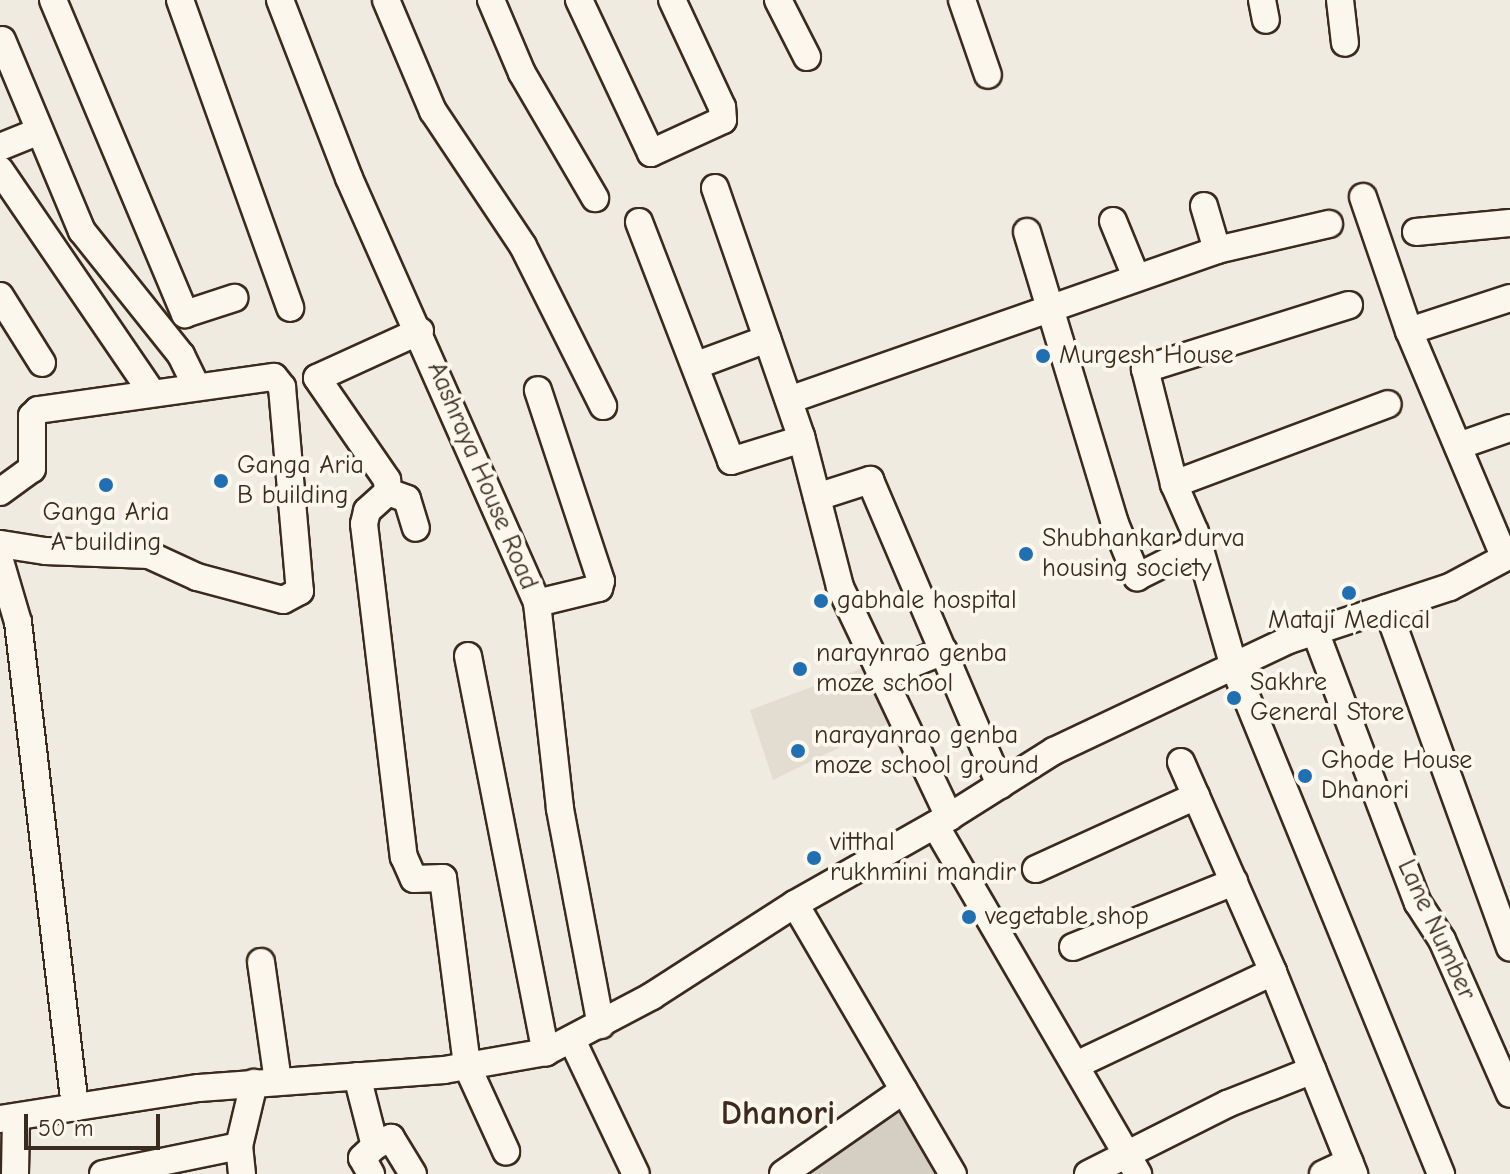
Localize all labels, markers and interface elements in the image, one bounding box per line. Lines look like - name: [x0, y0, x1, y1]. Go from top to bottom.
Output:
- place label: Murgesh House: [1059, 340, 1233, 372]
- marker: Murgesh House: [1034, 347, 1052, 365]
- street label: Aashraya House Road: [420, 357, 544, 595]
- place label: Ganga Aria B building: [237, 450, 364, 512]
- marker: Ganga Aria B building: [212, 472, 230, 490]
- marker: Ganga Aria A building: [97, 476, 115, 494]
- place label: Ganga Aria A building: [42, 497, 170, 558]
- place label: Shubhankar durva housing society: [1042, 523, 1245, 584]
- marker: Shubhankar durva housing society: [1017, 545, 1035, 563]
- marker: Mataji Medical: [1340, 584, 1358, 602]
- place label: gabhale hospital: [837, 585, 1017, 617]
- marker: gabhale hospital: [812, 592, 830, 610]
- place label: Mataji Medical: [1268, 605, 1430, 637]
- place label: naraynrao genba moze school: [816, 638, 1007, 700]
- marker: naraynrao genba moze school: [791, 660, 809, 678]
- place label: Sakhre General Store: [1250, 667, 1404, 728]
- marker: Sakhre General Store: [1225, 689, 1243, 707]
- place label: narayanrao genba moze school ground: [814, 720, 1039, 782]
- marker: narayanrao genba moze school ground: [789, 742, 807, 760]
- place label: Ghode House Dhanori: [1321, 745, 1472, 806]
- marker: Ghode House Dhanori: [1296, 767, 1314, 785]
- place label: vitthal rukhmini mandir: [830, 827, 1016, 888]
- marker: vitthal rukhmini mandir: [805, 849, 823, 867]
- street label: Lane Number: [1390, 855, 1482, 1005]
- place label: vegetable shop: [985, 901, 1149, 933]
- marker: vegetable shop: [960, 908, 978, 926]
- district label: Dhanori: [721, 1094, 835, 1134]
- scale bar: [28, 1098, 164, 1148]
- text: 50 m: [38, 1114, 94, 1142]

